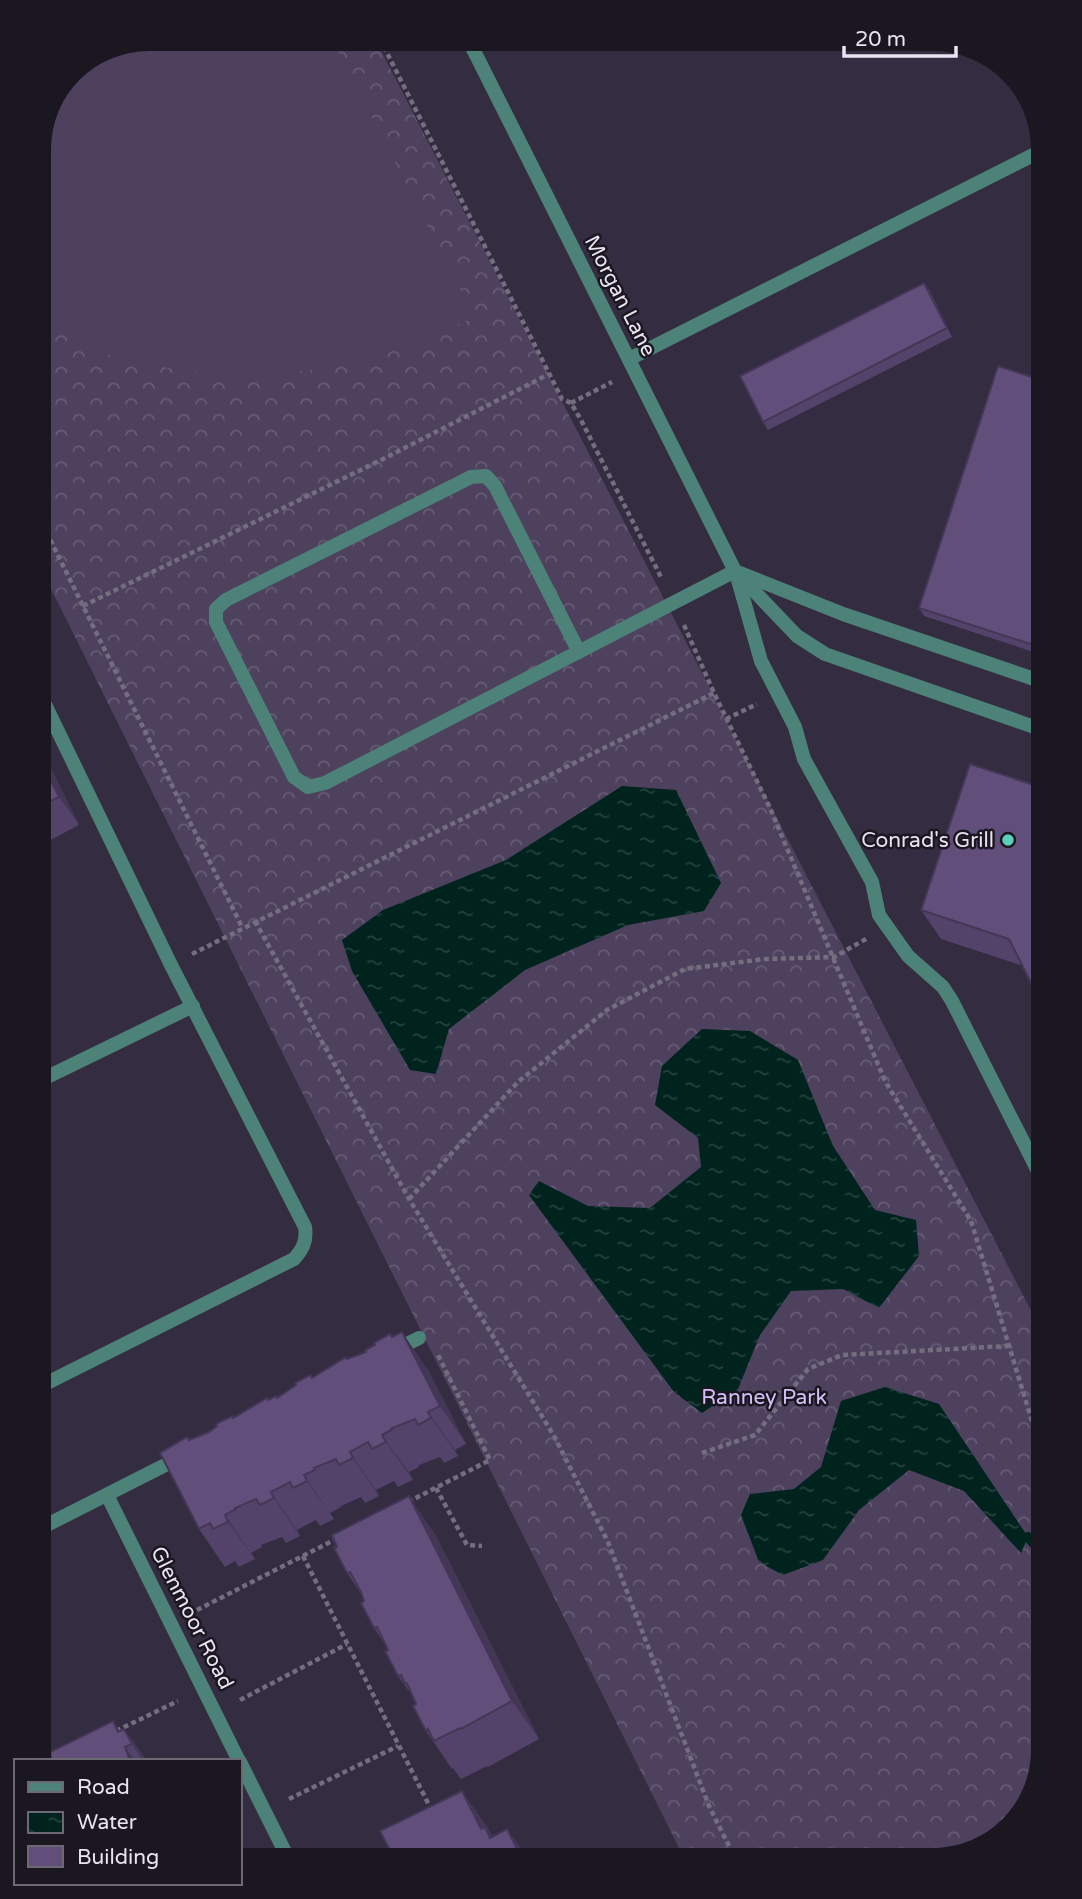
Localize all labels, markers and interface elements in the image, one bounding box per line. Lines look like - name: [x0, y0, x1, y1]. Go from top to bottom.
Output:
- scale bar: [844, 14, 956, 58]
- text: 20 m: [855, 27, 906, 52]
- street label: Morgan Lane: [579, 231, 661, 361]
- place label: Conrad's Grill: [861, 828, 994, 853]
- marker: Conrad's Grill: [1000, 832, 1016, 848]
- park label: Ranney Park: [701, 1385, 827, 1410]
- street label: Glenmoor Road: [145, 1542, 239, 1694]
- legend: [14, 1759, 242, 1885]
- text: Road: [77, 1775, 130, 1800]
- text: Water: [77, 1810, 137, 1835]
- text: Building: [77, 1845, 159, 1870]

